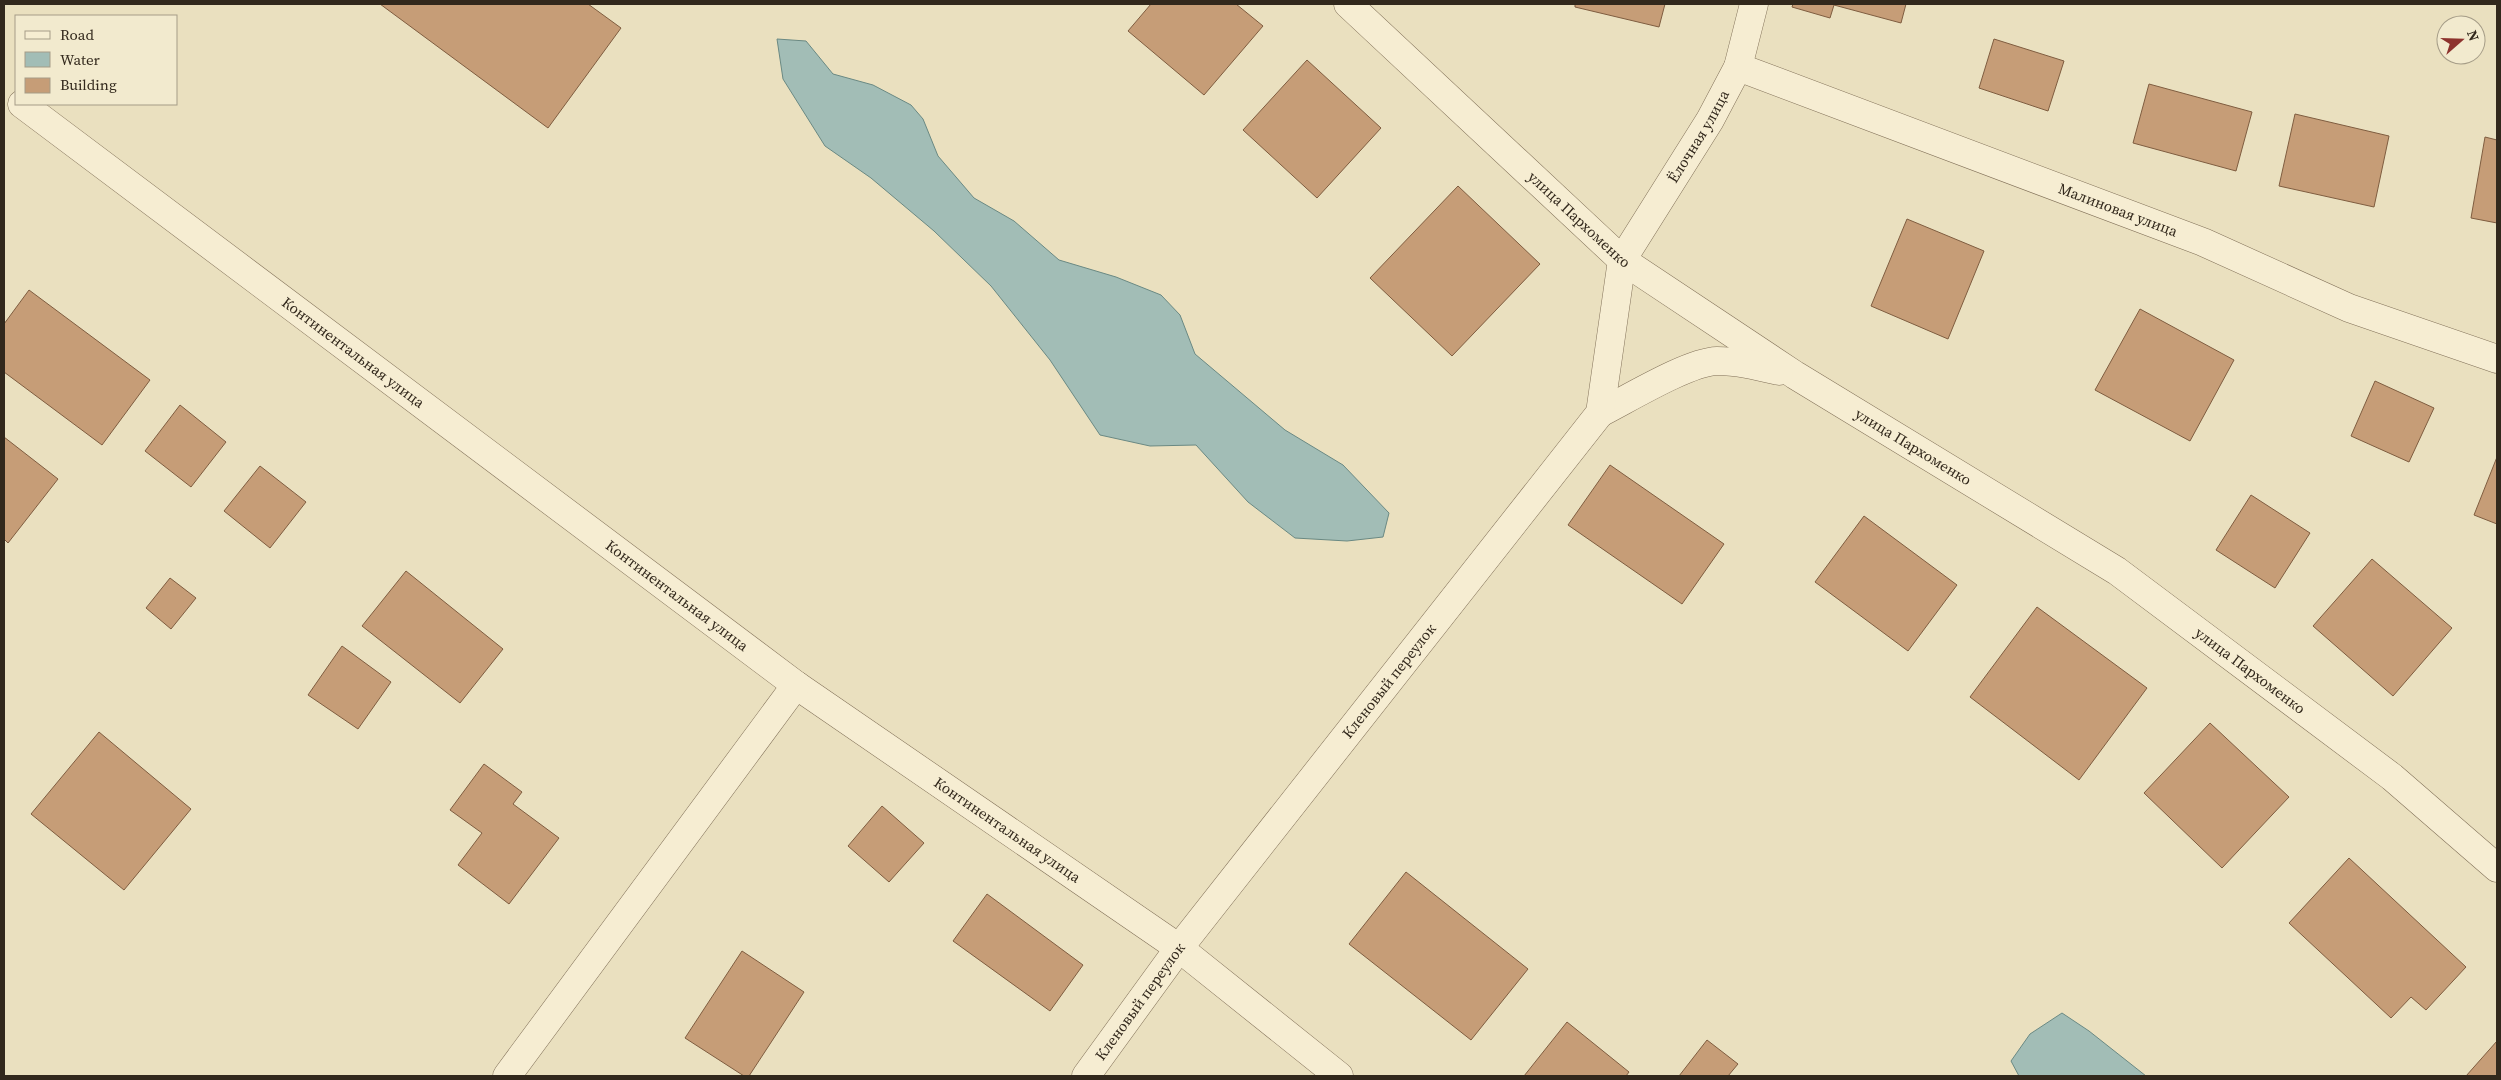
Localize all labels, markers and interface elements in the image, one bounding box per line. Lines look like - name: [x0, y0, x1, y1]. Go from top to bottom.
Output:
- legend: [15, 15, 178, 105]
- north arrow: [2436, 15, 2486, 65]
- text: Road: [60, 24, 94, 45]
- text: N: [2462, 27, 2484, 44]
- text: Water: [60, 49, 101, 70]
- text: Building: [60, 74, 117, 95]
- street label: Ёлочная улица: [1662, 86, 1734, 187]
- street label: улица Пархоменко: [1523, 166, 1634, 273]
- street label: Малиновая улица: [2056, 178, 2181, 242]
- street label: Континентальная улица: [278, 292, 429, 413]
- street label: улица Пархоменко: [1851, 403, 1976, 490]
- street label: Континентальная улица: [602, 535, 753, 656]
- street label: Кленовый переулок: [1337, 618, 1441, 742]
- street label: улица Пархоменко: [2191, 622, 2310, 719]
- street label: Континентальная улица: [930, 772, 1085, 888]
- street label: Кленовый переулок: [1090, 937, 1190, 1064]

